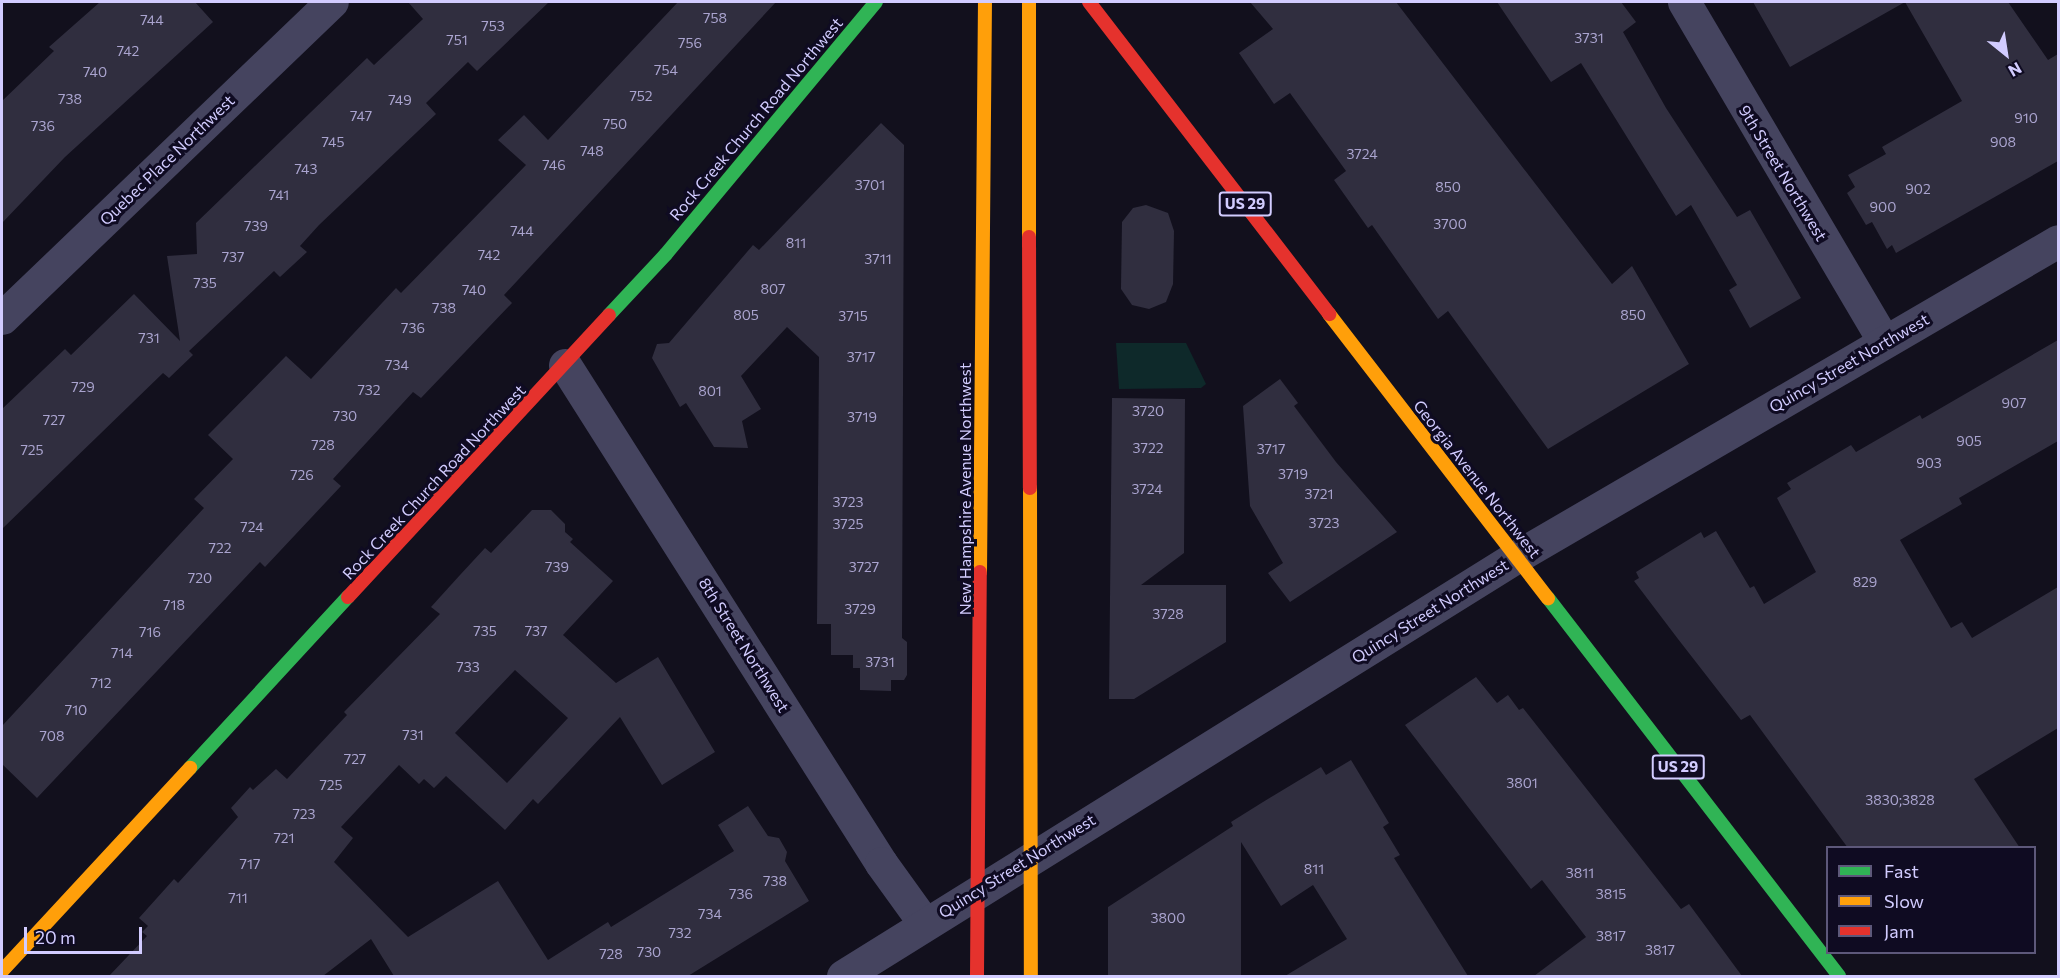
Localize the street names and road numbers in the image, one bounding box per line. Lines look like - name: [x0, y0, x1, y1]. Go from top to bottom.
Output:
- street label: Rock Creek Church Road Northwest: [665, 14, 847, 224]
- street label: Quebec Place Northwest: [96, 91, 238, 229]
- street label: 9th Street Northwest: [1735, 102, 1831, 244]
- road number: US 29: [1218, 192, 1272, 216]
- street label: Quincy Street Northwest: [1766, 309, 1932, 417]
- street label: New Hampshire Avenue Northwest: [955, 363, 975, 615]
- street label: Rock Creek Church Road Northwest: [339, 381, 529, 583]
- street label: Georgia Avenue Northwest: [1409, 396, 1545, 562]
- street label: Quincy Street Northwest: [1348, 555, 1512, 667]
- street label: 8th Street Northwest: [695, 574, 793, 716]
- road number: US 29: [1651, 755, 1705, 779]
- street label: Quincy Street Northwest: [935, 810, 1099, 922]

